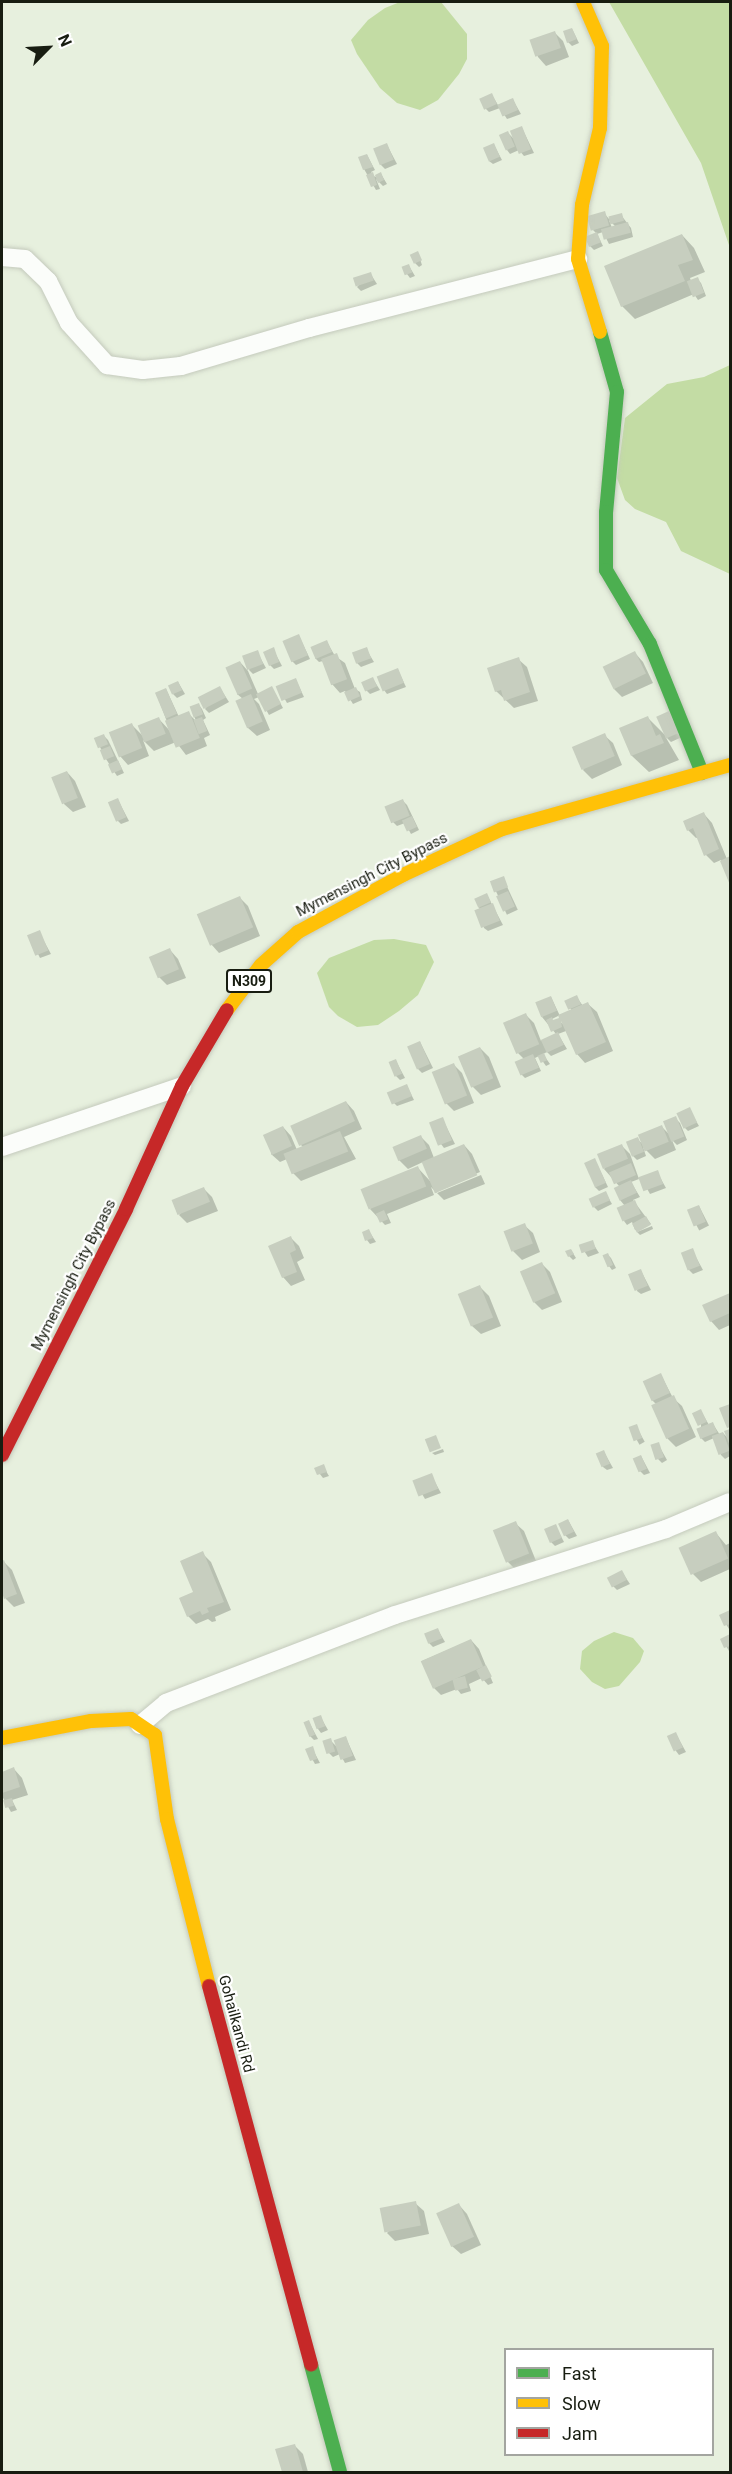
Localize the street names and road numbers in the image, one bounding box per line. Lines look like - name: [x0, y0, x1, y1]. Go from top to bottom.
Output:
- street label: Mymensingh City Bypass: [293, 829, 451, 921]
- road number: N309: [225, 970, 273, 992]
- street label: Mymensingh City Bypass: [28, 1196, 120, 1354]
- street label: Gohailkandi Rd: [214, 1973, 258, 2075]

